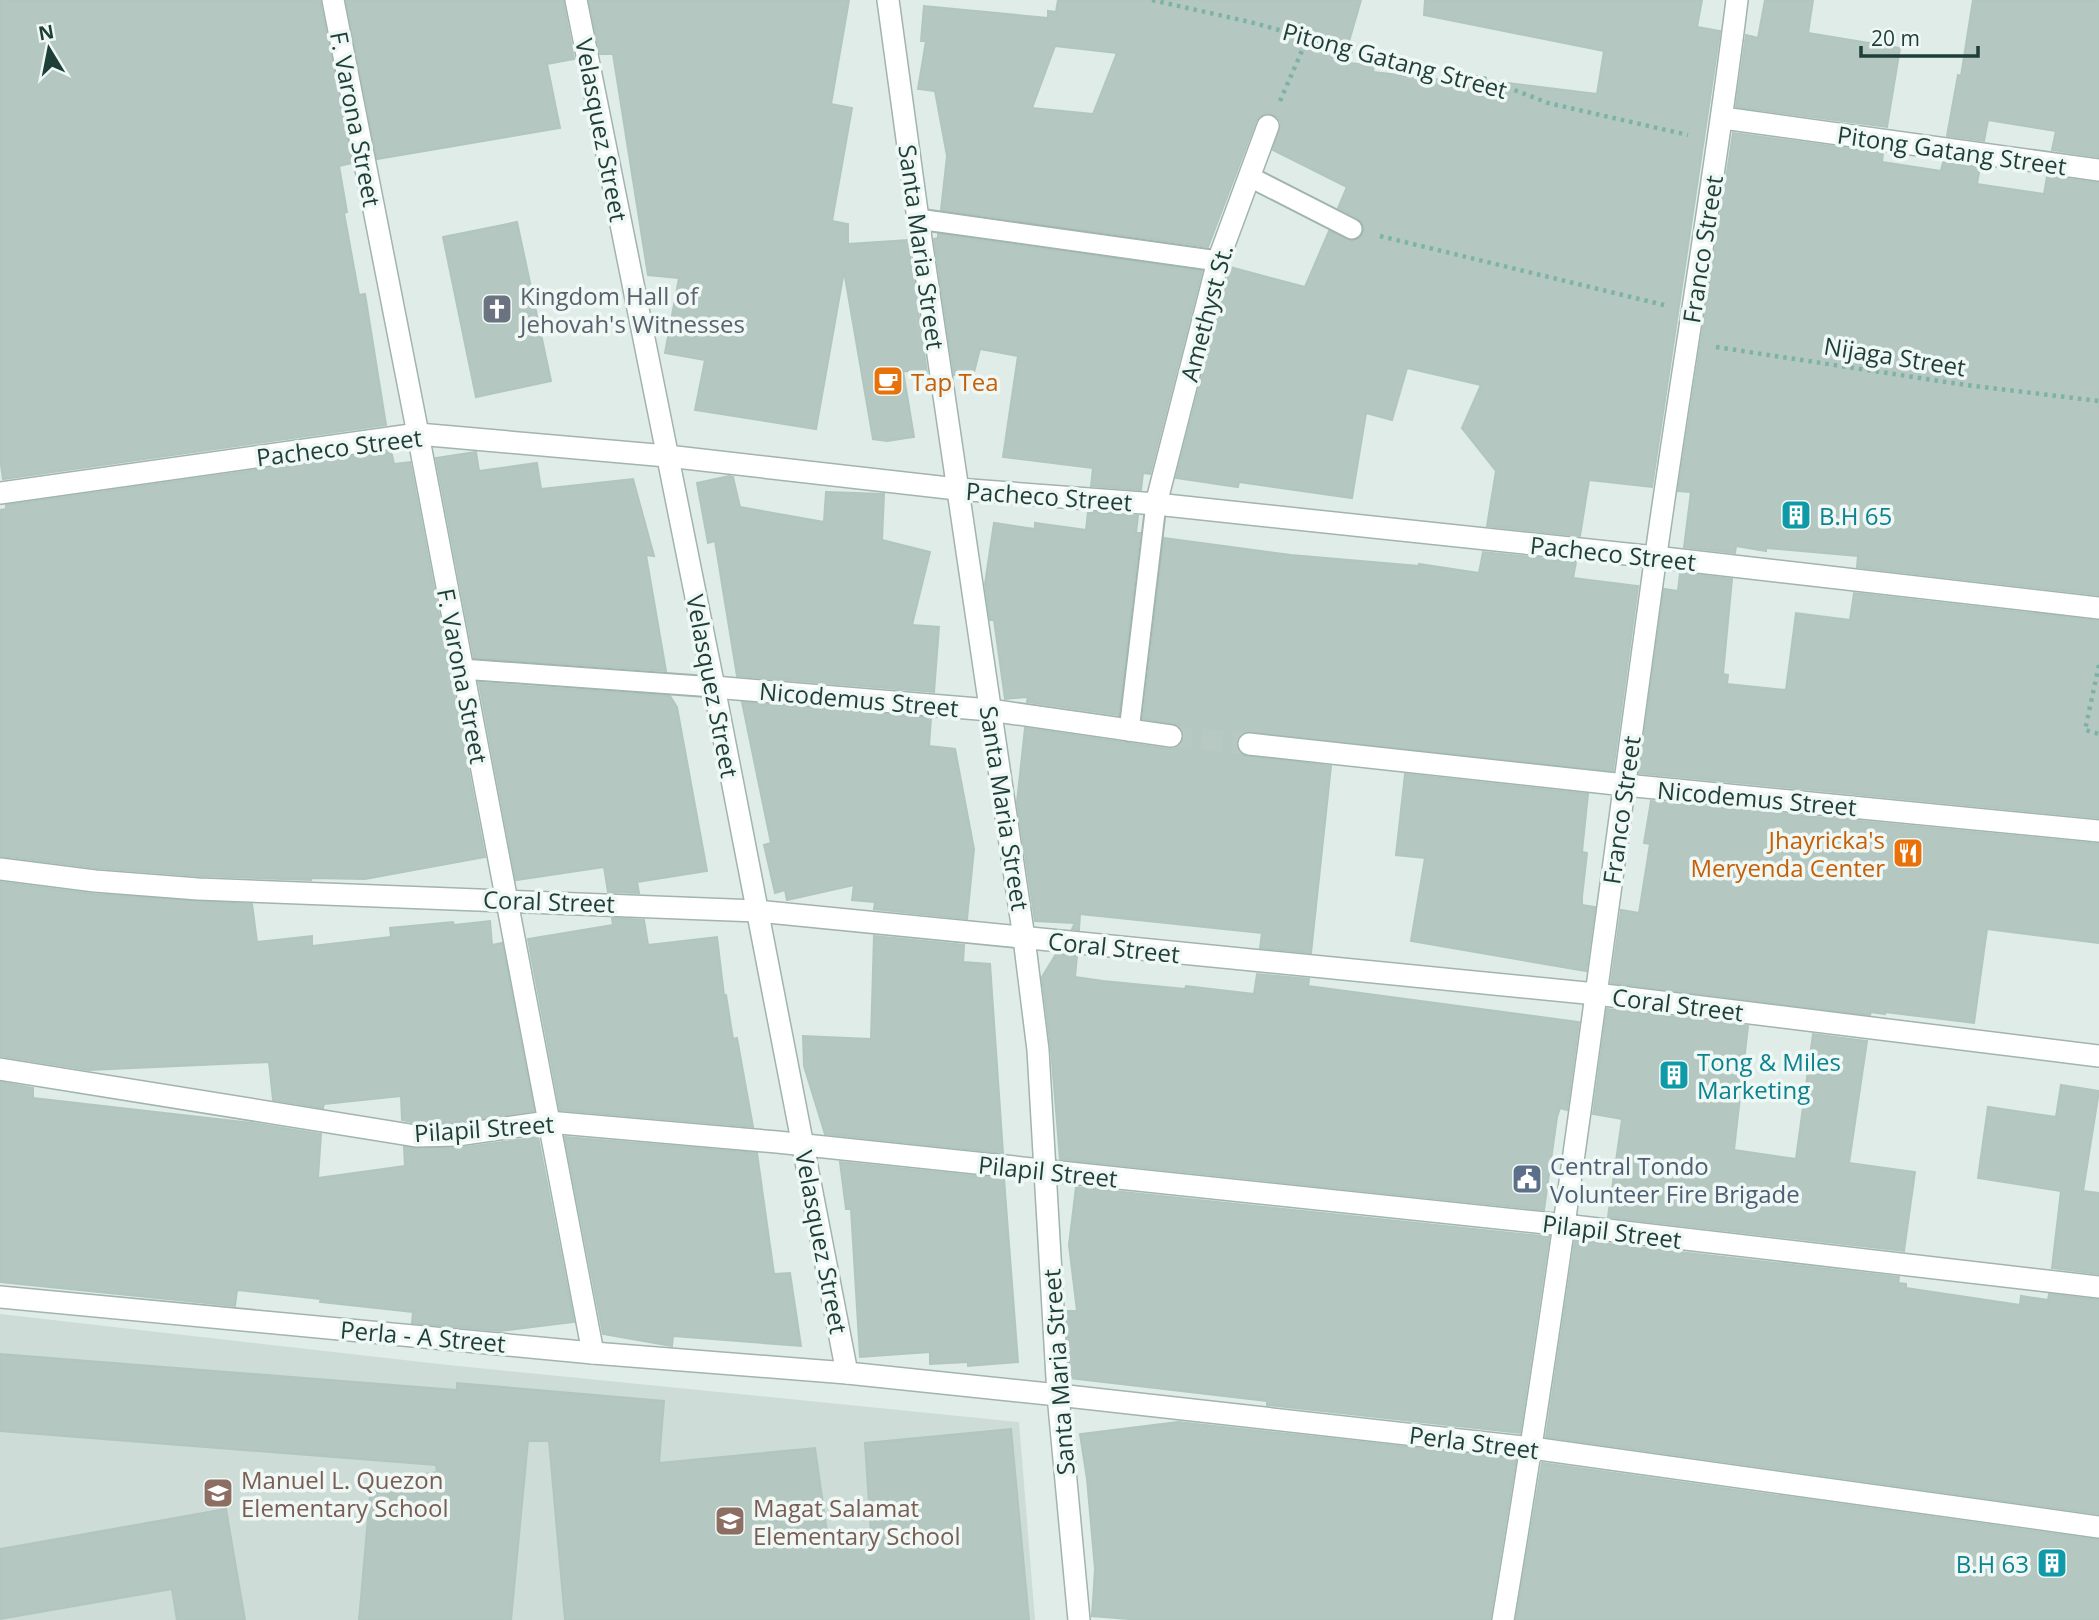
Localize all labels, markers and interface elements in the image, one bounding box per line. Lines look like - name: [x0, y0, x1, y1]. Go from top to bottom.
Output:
- north arrow: [14, 14, 84, 84]
- street label: Pitong Gatang Street: [1279, 14, 1511, 106]
- scale bar: [1861, 14, 1978, 58]
- text: N: [36, 18, 56, 46]
- text: 20 m: [1871, 24, 1920, 52]
- street label: F. Varona Street: [323, 28, 389, 210]
- street label: Velasquez Street: [568, 36, 636, 224]
- street label: Pitong Gatang Street: [1835, 118, 2069, 182]
- street label: Santa Maria Street: [891, 142, 953, 352]
- street label: Franco Street: [1674, 173, 1730, 325]
- street label: Amethyst St.: [1172, 241, 1240, 385]
- place label: Kingdom Hall of Jehovah's Witnesses: [518, 279, 745, 340]
- church icon: Kingdom Hall of Jehovah's Witnesses: [480, 292, 514, 326]
- street label: Nijaga Street: [1822, 329, 1968, 383]
- cafe icon: Tap Tea: [871, 364, 905, 398]
- place label: Tap Tea: [911, 365, 999, 398]
- street label: Pacheco Street: [254, 420, 424, 474]
- street label: Pacheco Street: [965, 474, 1133, 518]
- building icon: B.H 65: [1779, 498, 1813, 532]
- place label: B.H 65: [1819, 499, 1892, 532]
- street label: Pacheco Street: [1528, 528, 1698, 578]
- street label: F. Varona Street: [430, 585, 496, 767]
- street label: Velasquez Street: [679, 592, 747, 780]
- street label: Nicodemus Street: [758, 674, 960, 724]
- street label: Santa Maria Street: [973, 703, 1037, 913]
- street label: Franco Street: [1594, 734, 1648, 886]
- street label: Nicodemus Street: [1656, 773, 1858, 823]
- place label: Jhayricka's Meryenda Center: [1691, 823, 1885, 884]
- restaurant icon: Jhayricka's Meryenda Center: [1891, 836, 1925, 870]
- street label: Coral Street: [482, 882, 616, 920]
- street label: Coral Street: [1047, 924, 1181, 970]
- street label: Coral Street: [1610, 980, 1746, 1028]
- place label: Tong & Miles Marketing: [1697, 1045, 1841, 1106]
- building icon: Tong & Miles Marketing: [1657, 1058, 1691, 1092]
- street label: Pilapil Street: [413, 1107, 555, 1149]
- street label: Pilapil Street: [977, 1147, 1119, 1195]
- street label: Velasquez Street: [788, 1148, 856, 1336]
- place label: Central Tondo Volunteer Fire Brigade: [1550, 1149, 1800, 1210]
- public building icon: Central Tondo Volunteer Fire Brigade: [1510, 1162, 1544, 1196]
- street label: Pilapil Street: [1541, 1206, 1683, 1256]
- street label: Santa Maria Street: [1034, 1268, 1082, 1476]
- street label: Perla - A Street: [339, 1312, 507, 1360]
- street label: Perla Street: [1407, 1418, 1541, 1466]
- place label: Manuel L. Quezon Elementary School: [241, 1463, 449, 1524]
- school or university icon: Manuel L. Quezon Elementary School: [201, 1476, 235, 1510]
- place label: Magat Salamat Elementary School: [753, 1491, 961, 1552]
- school or university icon: Magat Salamat Elementary School: [713, 1504, 747, 1538]
- building icon: B.H 63: [2035, 1546, 2069, 1580]
- place label: B.H 63: [1956, 1547, 2029, 1580]

